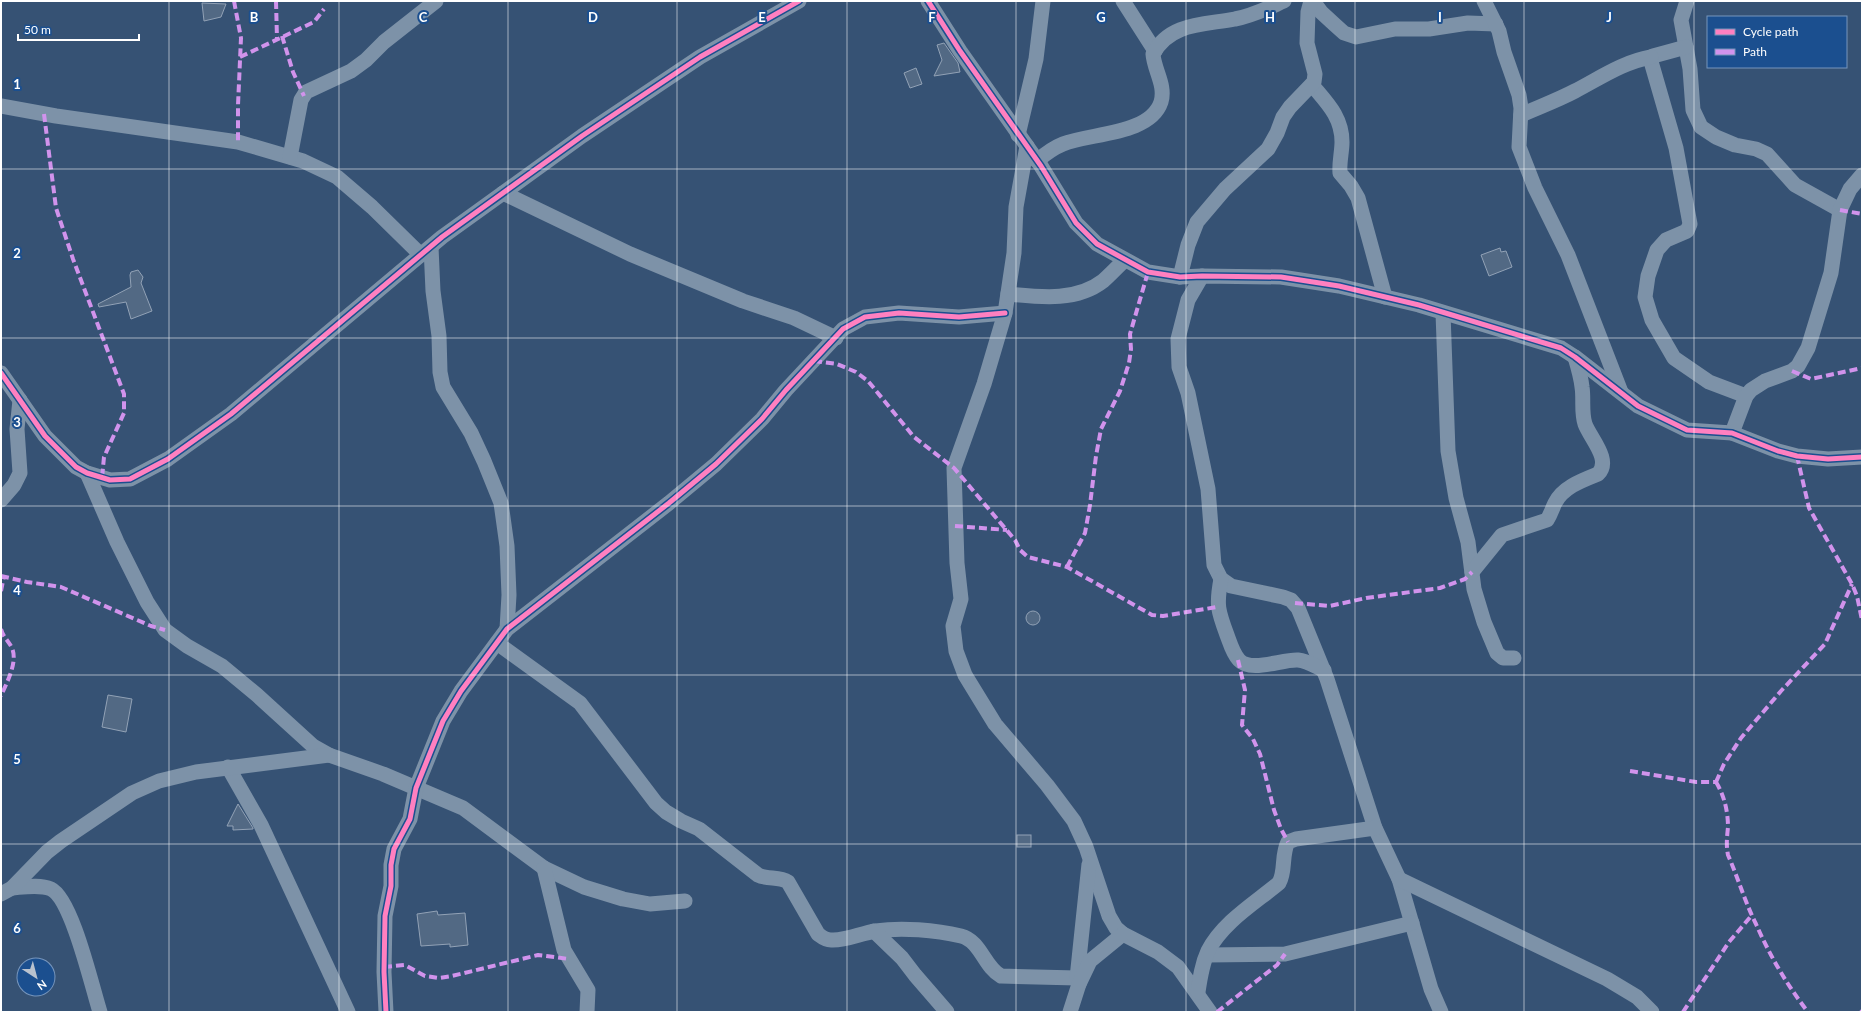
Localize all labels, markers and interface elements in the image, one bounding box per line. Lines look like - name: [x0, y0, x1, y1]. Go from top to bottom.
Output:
- text: B: [250, 9, 259, 25]
- text: C: [419, 9, 428, 25]
- text: D: [588, 9, 598, 25]
- text: E: [758, 9, 766, 25]
- text: F: [928, 9, 936, 25]
- text: G: [1096, 9, 1106, 25]
- text: H: [1265, 9, 1275, 25]
- text: I: [1438, 9, 1442, 25]
- text: J: [1606, 9, 1612, 25]
- scale bar: [18, 16, 139, 42]
- legend: [1707, 16, 1847, 68]
- text: 50 m: [24, 22, 51, 37]
- text: Cycle path: [1743, 24, 1798, 39]
- text: Path: [1743, 44, 1767, 59]
- text: 1: [13, 76, 21, 92]
- text: 2: [13, 245, 21, 261]
- text: 3: [13, 414, 21, 430]
- text: 4: [13, 582, 21, 598]
- text: 5: [13, 751, 21, 767]
- text: 6: [13, 920, 21, 936]
- north arrow: [16, 957, 56, 997]
- text: N: [35, 978, 49, 993]

